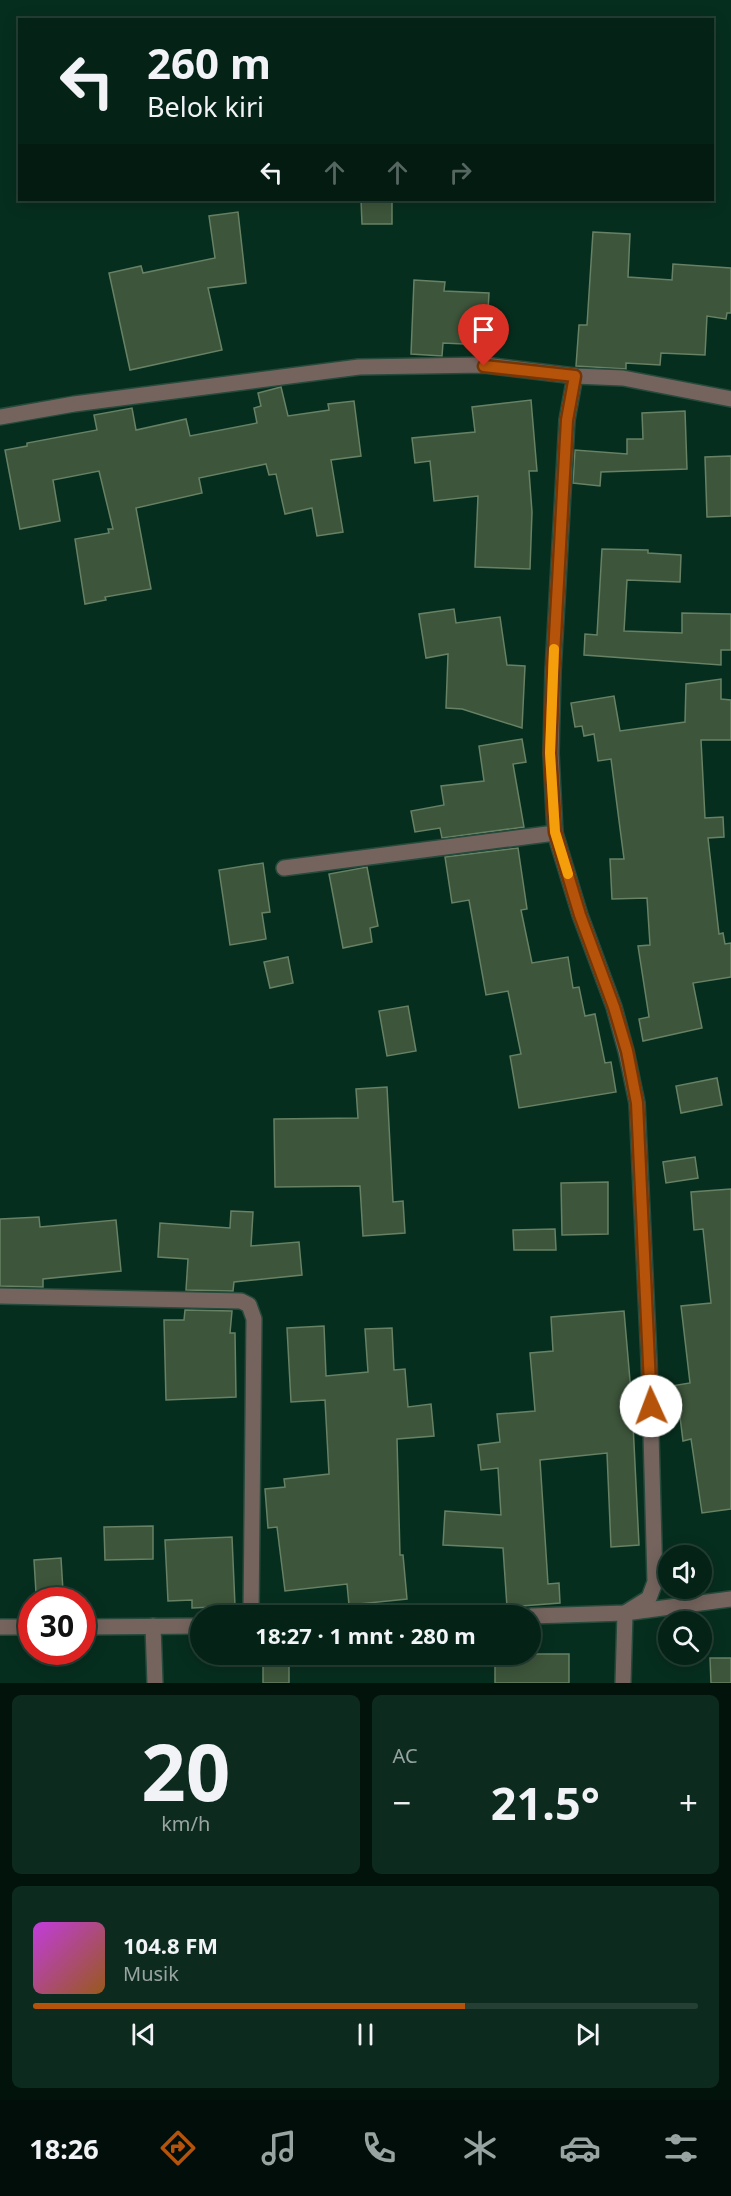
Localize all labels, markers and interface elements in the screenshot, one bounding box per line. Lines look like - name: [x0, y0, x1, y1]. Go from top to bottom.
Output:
- text: 260 m: [147, 34, 271, 91]
- icon: left: [48, 42, 126, 120]
- text: Belok kiri: [147, 88, 264, 125]
- icon: left: [255, 156, 288, 189]
- icon: ahead: [318, 156, 351, 189]
- icon: ahead: [381, 156, 414, 189]
- icon: right: [444, 156, 477, 189]
- pin: [458, 304, 509, 366]
- icon: arrive: [467, 313, 500, 346]
- position arrow: [619, 1374, 683, 1438]
- map controls: [658, 1545, 712, 1665]
- button: sound: [658, 1545, 712, 1599]
- speed limit sign: 30: [18, 1587, 96, 1665]
- button: search: [658, 1611, 712, 1665]
- text: 18:27 · 1 mnt · 280 m: [255, 1620, 476, 1650]
- text: 20: [141, 1718, 230, 1824]
- text: AC: [393, 1742, 418, 1769]
- text: 21.5°: [491, 1772, 600, 1833]
- text: −: [393, 1780, 411, 1825]
- text: +: [679, 1780, 698, 1825]
- text: km/h: [161, 1810, 210, 1837]
- text: 104.8 FM: [123, 1930, 218, 1960]
- text: Musik: [123, 1960, 179, 1987]
- icon: previous: [127, 2018, 160, 2051]
- icon: pause: [349, 2018, 382, 2051]
- icon: next: [571, 2018, 604, 2051]
- icon: directions: [157, 2127, 199, 2169]
- icon: music: [258, 2127, 300, 2169]
- icon: phone: [358, 2127, 400, 2169]
- icon: climate: [459, 2127, 501, 2169]
- icon: car: [559, 2127, 601, 2169]
- icon: filters: [660, 2127, 702, 2169]
- text: 18:26: [29, 2130, 99, 2167]

